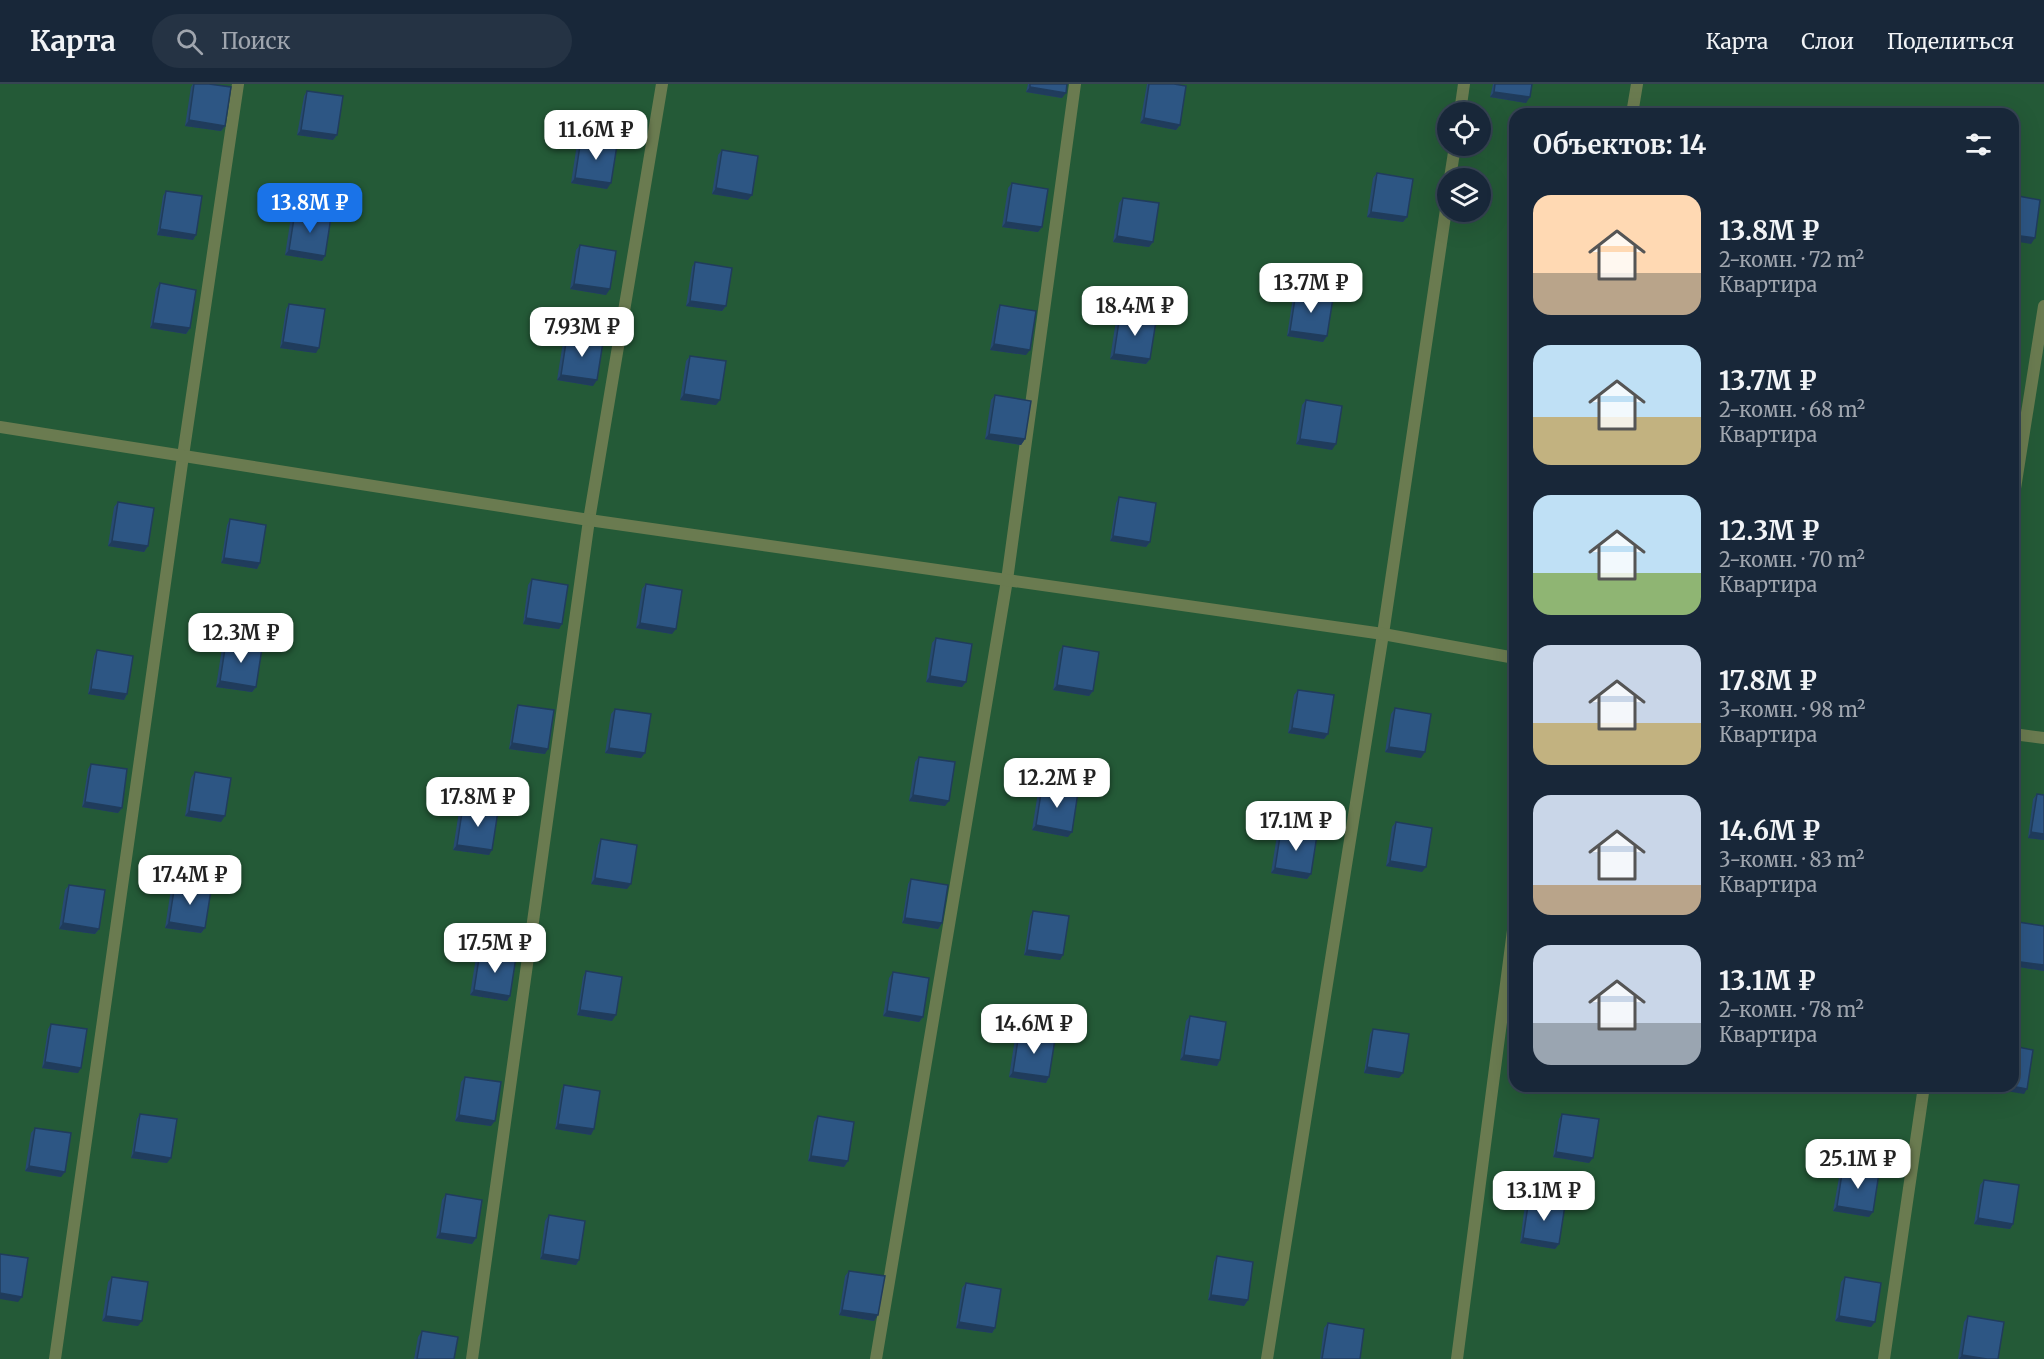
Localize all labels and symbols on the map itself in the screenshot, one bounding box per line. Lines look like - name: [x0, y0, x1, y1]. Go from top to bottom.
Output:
- pin: 11.6M ₽: [541, 110, 651, 161]
- pin: 13.8M ₽: [255, 183, 365, 234]
- pin: 13.7M ₽: [1256, 263, 1366, 314]
- pin: 18.4M ₽: [1080, 286, 1190, 337]
- pin: 7.93M ₽: [527, 307, 637, 358]
- pin: 12.3M ₽: [186, 613, 296, 664]
- pin: 12.2M ₽: [1002, 758, 1112, 809]
- pin: 17.8M ₽: [423, 777, 533, 828]
- pin: 17.1M ₽: [1241, 801, 1351, 852]
- pin: 17.4M ₽: [135, 855, 245, 906]
- pin: 17.5M ₽: [440, 923, 550, 974]
- pin: 14.6M ₽: [979, 1004, 1089, 1055]
- pin: 25.1M ₽: [1803, 1139, 1913, 1190]
- pin: 13.1M ₽: [1489, 1171, 1599, 1222]

